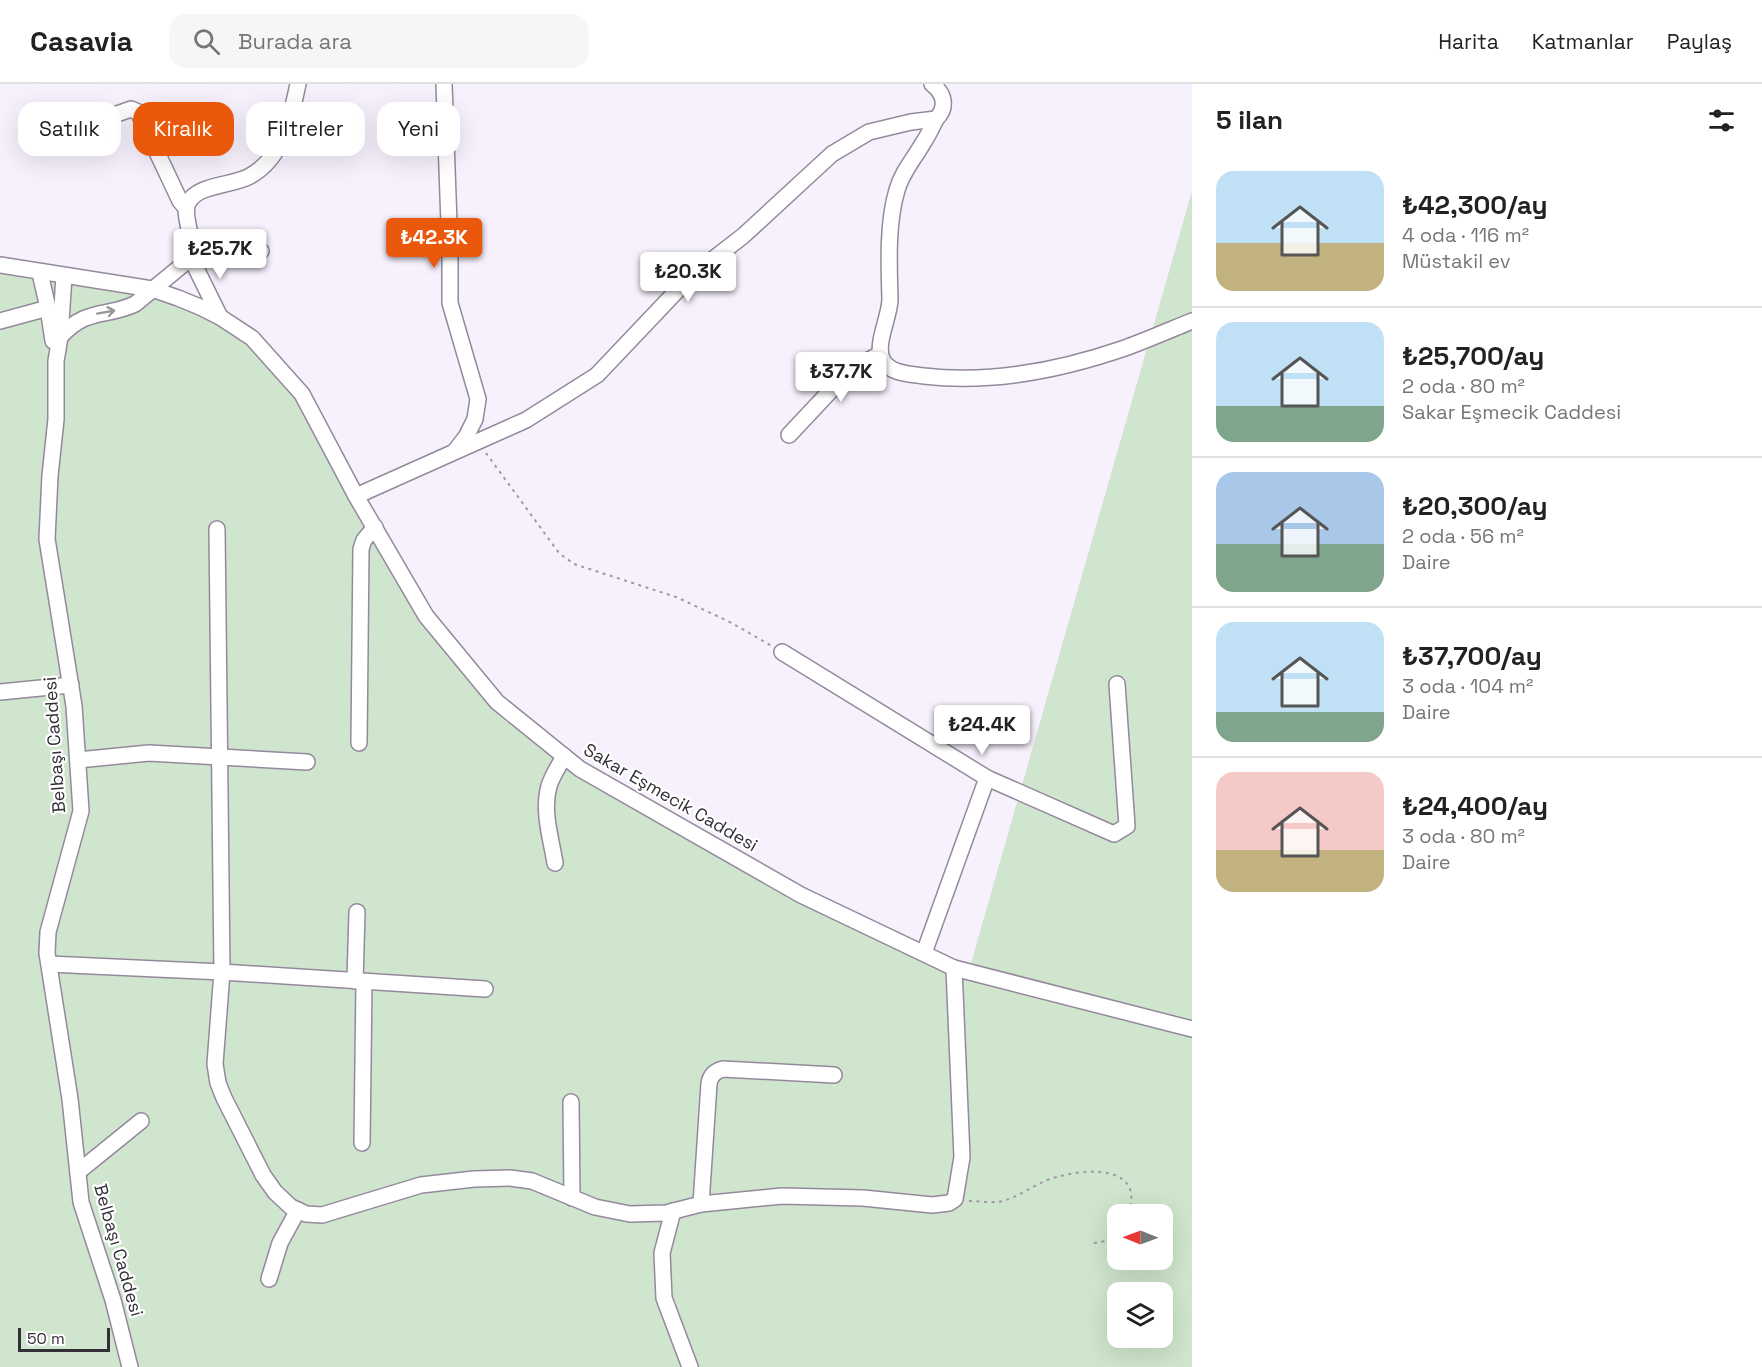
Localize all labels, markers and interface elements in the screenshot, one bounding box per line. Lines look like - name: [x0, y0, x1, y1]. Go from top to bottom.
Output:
- search box: [169, 14, 589, 68]
- text: Casavia: [30, 23, 133, 59]
- icon: search: [190, 25, 223, 58]
- text: Burada ara: [238, 27, 352, 55]
- text: Harita: [1438, 28, 1499, 55]
- text: Katmanlar: [1532, 28, 1634, 55]
- text: Paylaş: [1667, 28, 1732, 55]
- chip: Satılık: [18, 102, 121, 156]
- chip: Kiralık: [133, 102, 234, 156]
- chip: Filtreler: [246, 102, 365, 156]
- chip: Yeni: [377, 102, 460, 156]
- text: 5 ilan: [1216, 103, 1283, 137]
- icon: filters: [1705, 104, 1738, 137]
- text: ₺42,300/ay: [1402, 188, 1548, 222]
- icon: home: [1264, 195, 1336, 267]
- pin: ₺42.3K: [385, 218, 483, 269]
- text: 4 oda · 116 m²: [1402, 222, 1529, 248]
- text: ₺42.3K: [400, 224, 468, 250]
- pin: ₺25.7K: [171, 229, 269, 280]
- text: ₺25.7K: [187, 235, 253, 261]
- text: Müstakil ev: [1402, 248, 1510, 274]
- pin: ₺20.3K: [639, 252, 737, 303]
- text: ₺20.3K: [654, 258, 722, 284]
- one-way arrow: [95, 306, 115, 317]
- text: ₺25,700/ay: [1402, 339, 1544, 373]
- icon: home: [1264, 346, 1336, 418]
- pin: ₺37.7K: [792, 352, 890, 403]
- text: ₺37.7K: [809, 358, 873, 384]
- text: 2 oda · 80 m²: [1402, 373, 1525, 399]
- text: Sakar Eşmecik Caddesi: [1402, 399, 1621, 425]
- text: ₺20,300/ay: [1402, 489, 1548, 523]
- icon: home: [1264, 496, 1336, 568]
- text: 2 oda · 56 m²: [1402, 523, 1524, 549]
- text: Daire: [1402, 549, 1451, 575]
- text: ₺37,700/ay: [1402, 639, 1542, 673]
- icon: home: [1264, 646, 1336, 718]
- text: 3 oda · 104 m²: [1402, 673, 1533, 699]
- street label: Belbaşı Caddesi: [38, 676, 70, 814]
- text: Daire: [1402, 699, 1451, 725]
- pin: ₺24.4K: [933, 705, 1031, 756]
- text: ₺24.4K: [948, 711, 1016, 737]
- street label: Sakar Eşmecik Caddesi: [580, 738, 762, 856]
- text: ₺24,400/ay: [1402, 789, 1548, 823]
- icon: home: [1264, 796, 1336, 868]
- text: 3 oda · 80 m²: [1402, 823, 1525, 849]
- text: Daire: [1402, 849, 1451, 875]
- street label: Belbaşı Caddesi: [89, 1181, 149, 1319]
- north arrow: [1107, 1204, 1173, 1270]
- map controls: [1107, 1204, 1173, 1348]
- button: layers: [1107, 1282, 1173, 1348]
- scale bar: [18, 1325, 110, 1352]
- text: 50 m: [27, 1328, 65, 1349]

